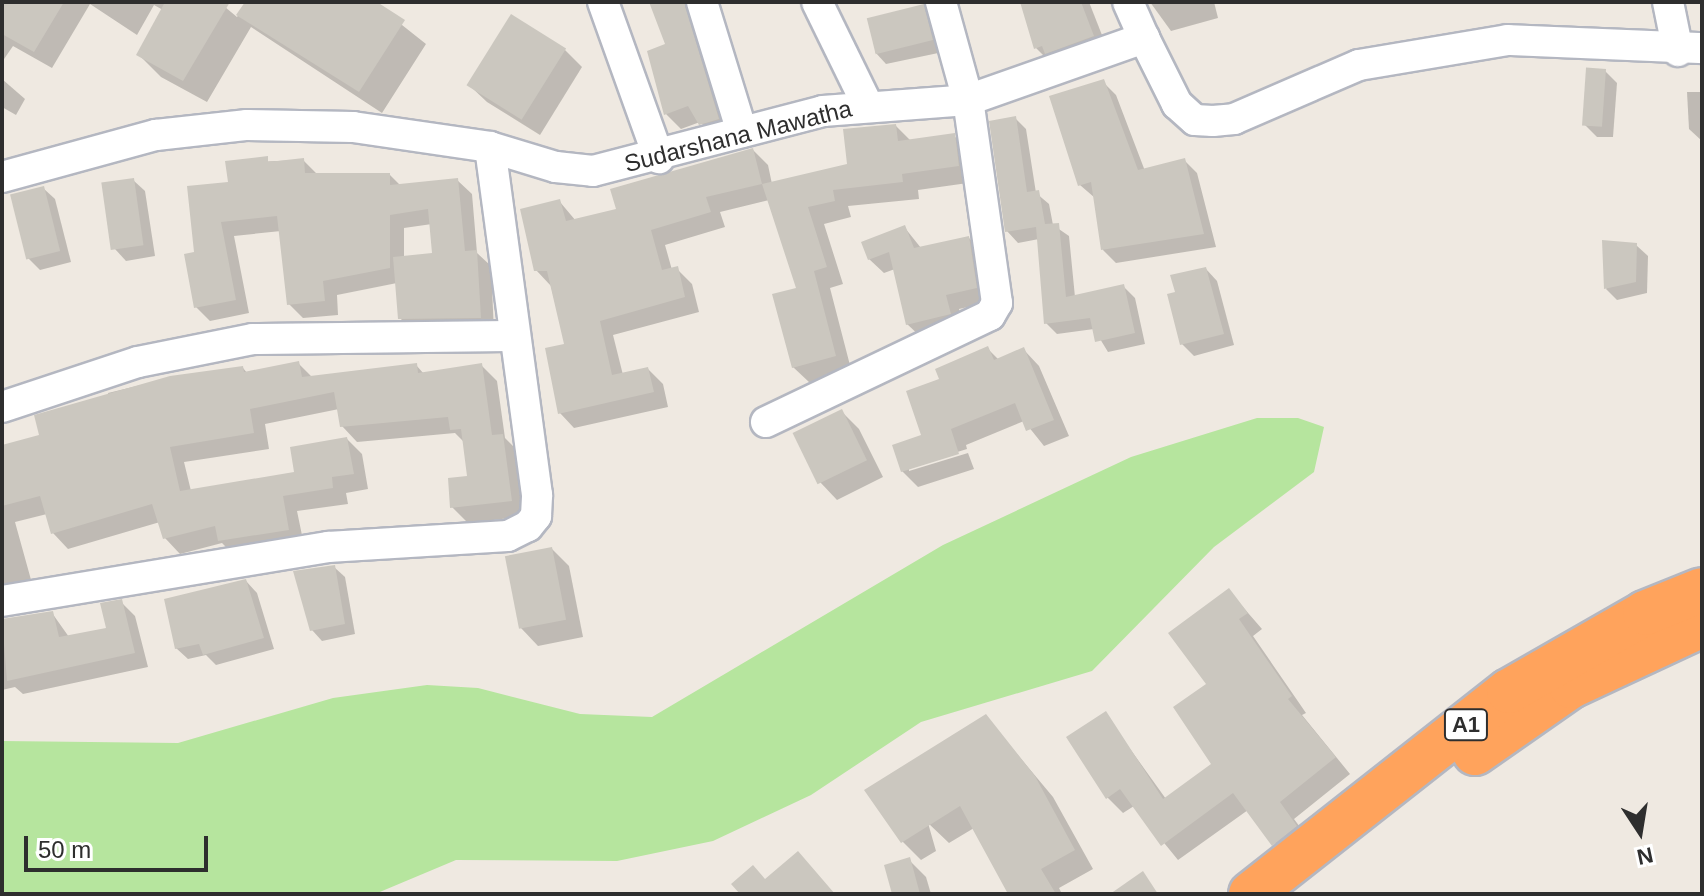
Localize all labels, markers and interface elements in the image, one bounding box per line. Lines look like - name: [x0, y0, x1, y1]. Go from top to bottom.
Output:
- street label: Sudarshana Mawatha: [621, 94, 855, 178]
- road number: A1: [1442, 707, 1490, 743]
- north arrow: [1600, 792, 1680, 872]
- scale bar: [28, 820, 212, 870]
- text: 50 m: [38, 836, 91, 863]
- text: N: [1635, 842, 1655, 870]

